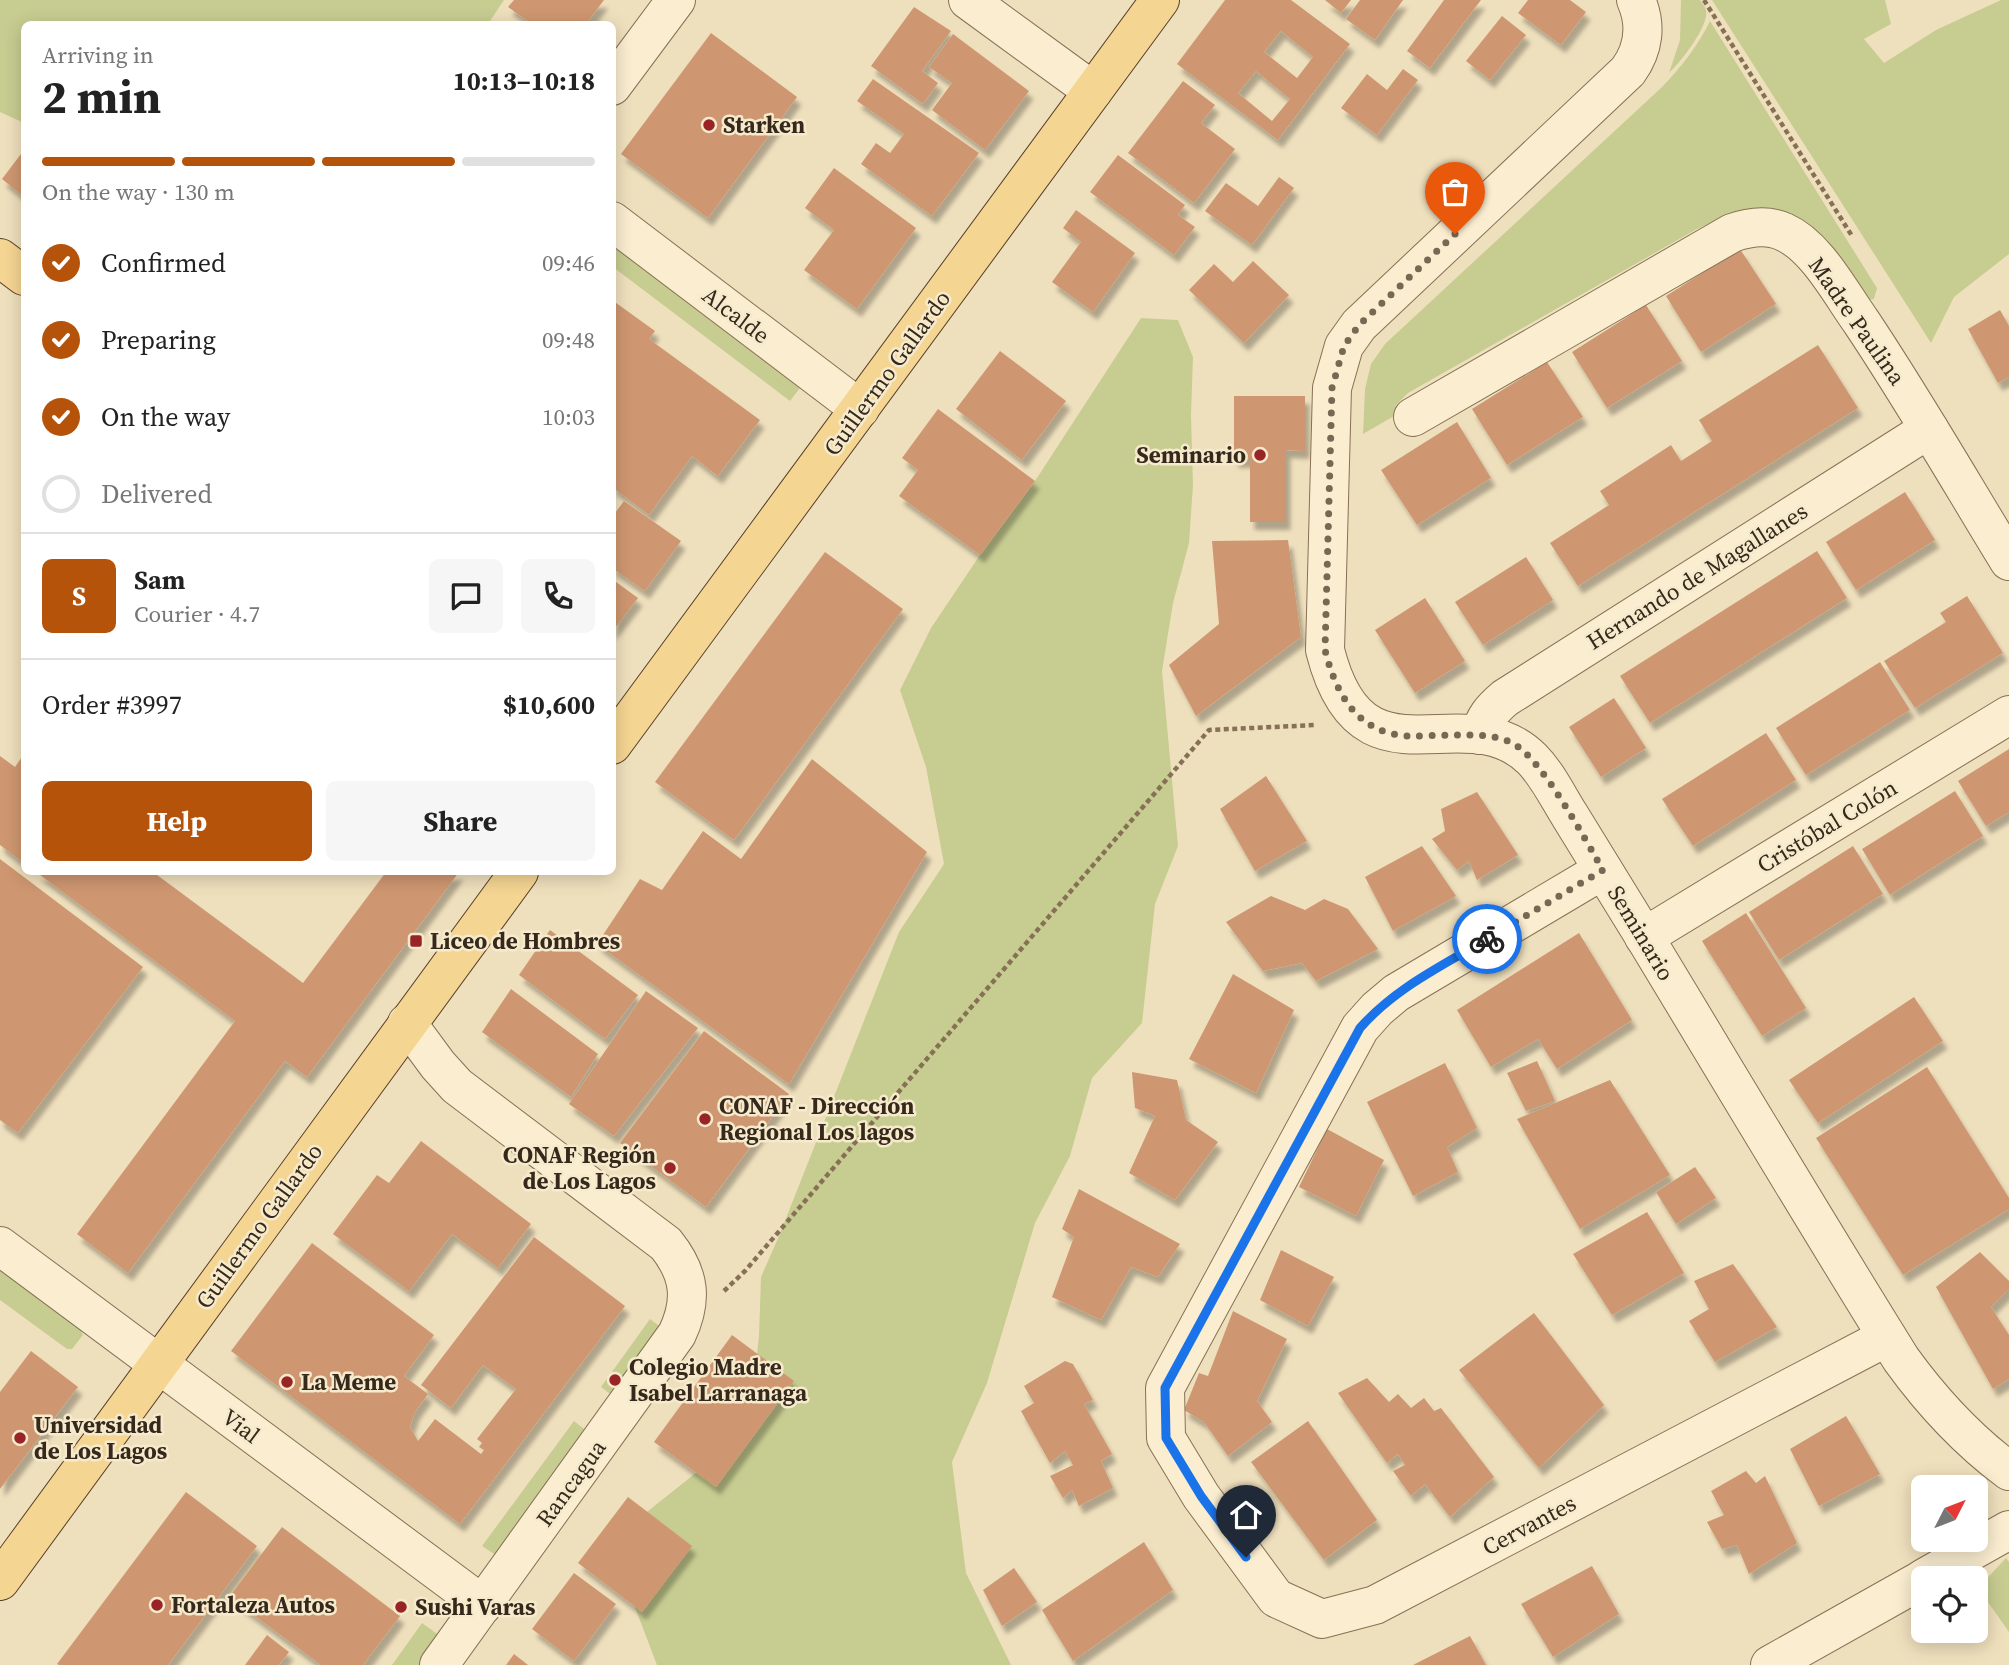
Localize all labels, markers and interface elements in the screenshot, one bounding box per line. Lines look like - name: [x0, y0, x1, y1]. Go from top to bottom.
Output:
- text: Arriving in: [42, 39, 154, 71]
- text: 10:13–10:18: [453, 63, 595, 99]
- text: 2 min: [42, 65, 161, 128]
- place label: Starken: [723, 109, 805, 141]
- marker: Starken: [701, 117, 717, 133]
- pin: [1425, 162, 1485, 234]
- icon: bag: [1436, 173, 1474, 211]
- text: On the way · 130 m: [42, 176, 235, 208]
- icon: check: [42, 244, 80, 282]
- text: Confirmed: [101, 245, 226, 281]
- text: 09:46: [542, 247, 595, 279]
- street label: Madre Paulina: [1801, 251, 1913, 392]
- street label: Alcalde: [696, 279, 776, 351]
- street label: Guillermo Gallardo: [816, 284, 958, 462]
- icon: check: [42, 321, 80, 359]
- text: Preparing: [101, 322, 216, 358]
- text: 09:48: [542, 324, 595, 356]
- icon: check: [42, 398, 80, 436]
- text: On the way: [101, 399, 230, 435]
- text: 10:03: [542, 401, 595, 433]
- place label: Seminario: [1136, 439, 1246, 471]
- marker: Seminario: [1252, 447, 1268, 463]
- text: Delivered: [101, 476, 212, 512]
- street label: Hernando de Magallanes: [1580, 495, 1814, 657]
- button: chat: [429, 559, 503, 633]
- button: phone: [521, 559, 595, 633]
- text: Sam: [134, 562, 185, 598]
- text: S: [72, 578, 86, 614]
- text: Courier · 4.7: [134, 598, 260, 630]
- text: Order #3997: [42, 687, 182, 723]
- text: $10,600: [503, 687, 595, 723]
- street label: Cristóbal Colón: [1751, 771, 1903, 881]
- button: Help: [42, 781, 312, 861]
- button: Share: [326, 781, 595, 861]
- street label: Seminario: [1600, 879, 1682, 987]
- courier: [1452, 904, 1522, 974]
- icon: bike: [1468, 920, 1506, 958]
- place label: Liceo de Hombres: [430, 925, 620, 957]
- marker: Liceo de Hombres: [408, 933, 424, 949]
- place label: CONAF - Dirección Regional Los lagos: [719, 1090, 914, 1148]
- marker: CONAF - Dirección Regional Los lagos: [697, 1111, 713, 1127]
- street label: Guillermo Gallardo: [188, 1137, 330, 1315]
- place label: CONAF Región de Los Lagos: [503, 1139, 656, 1197]
- marker: CONAF Región de Los Lagos: [662, 1160, 678, 1176]
- place label: Colegio Madre Isabel Larranaga: [629, 1351, 808, 1409]
- place label: La Meme: [301, 1366, 396, 1398]
- marker: Colegio Madre Isabel Larranaga: [607, 1372, 623, 1388]
- marker: La Meme: [279, 1374, 295, 1390]
- street label: Vial: [215, 1401, 267, 1451]
- place label: Universidad de Los Lagos: [34, 1409, 167, 1467]
- marker: Universidad de Los Lagos: [12, 1430, 28, 1446]
- street label: Rancagua: [529, 1433, 614, 1533]
- north arrow: [1911, 1475, 1988, 1552]
- map controls: [1911, 1475, 1988, 1643]
- pin: [1216, 1485, 1276, 1557]
- street label: Cervantes: [1476, 1487, 1582, 1563]
- icon: home: [1227, 1496, 1265, 1534]
- button: locate: [1911, 1566, 1988, 1643]
- place label: Fortaleza Autos: [171, 1589, 335, 1621]
- place label: Sushi Varas: [415, 1591, 536, 1623]
- marker: Fortaleza Autos: [149, 1597, 165, 1613]
- marker: Sushi Varas: [393, 1599, 409, 1615]

